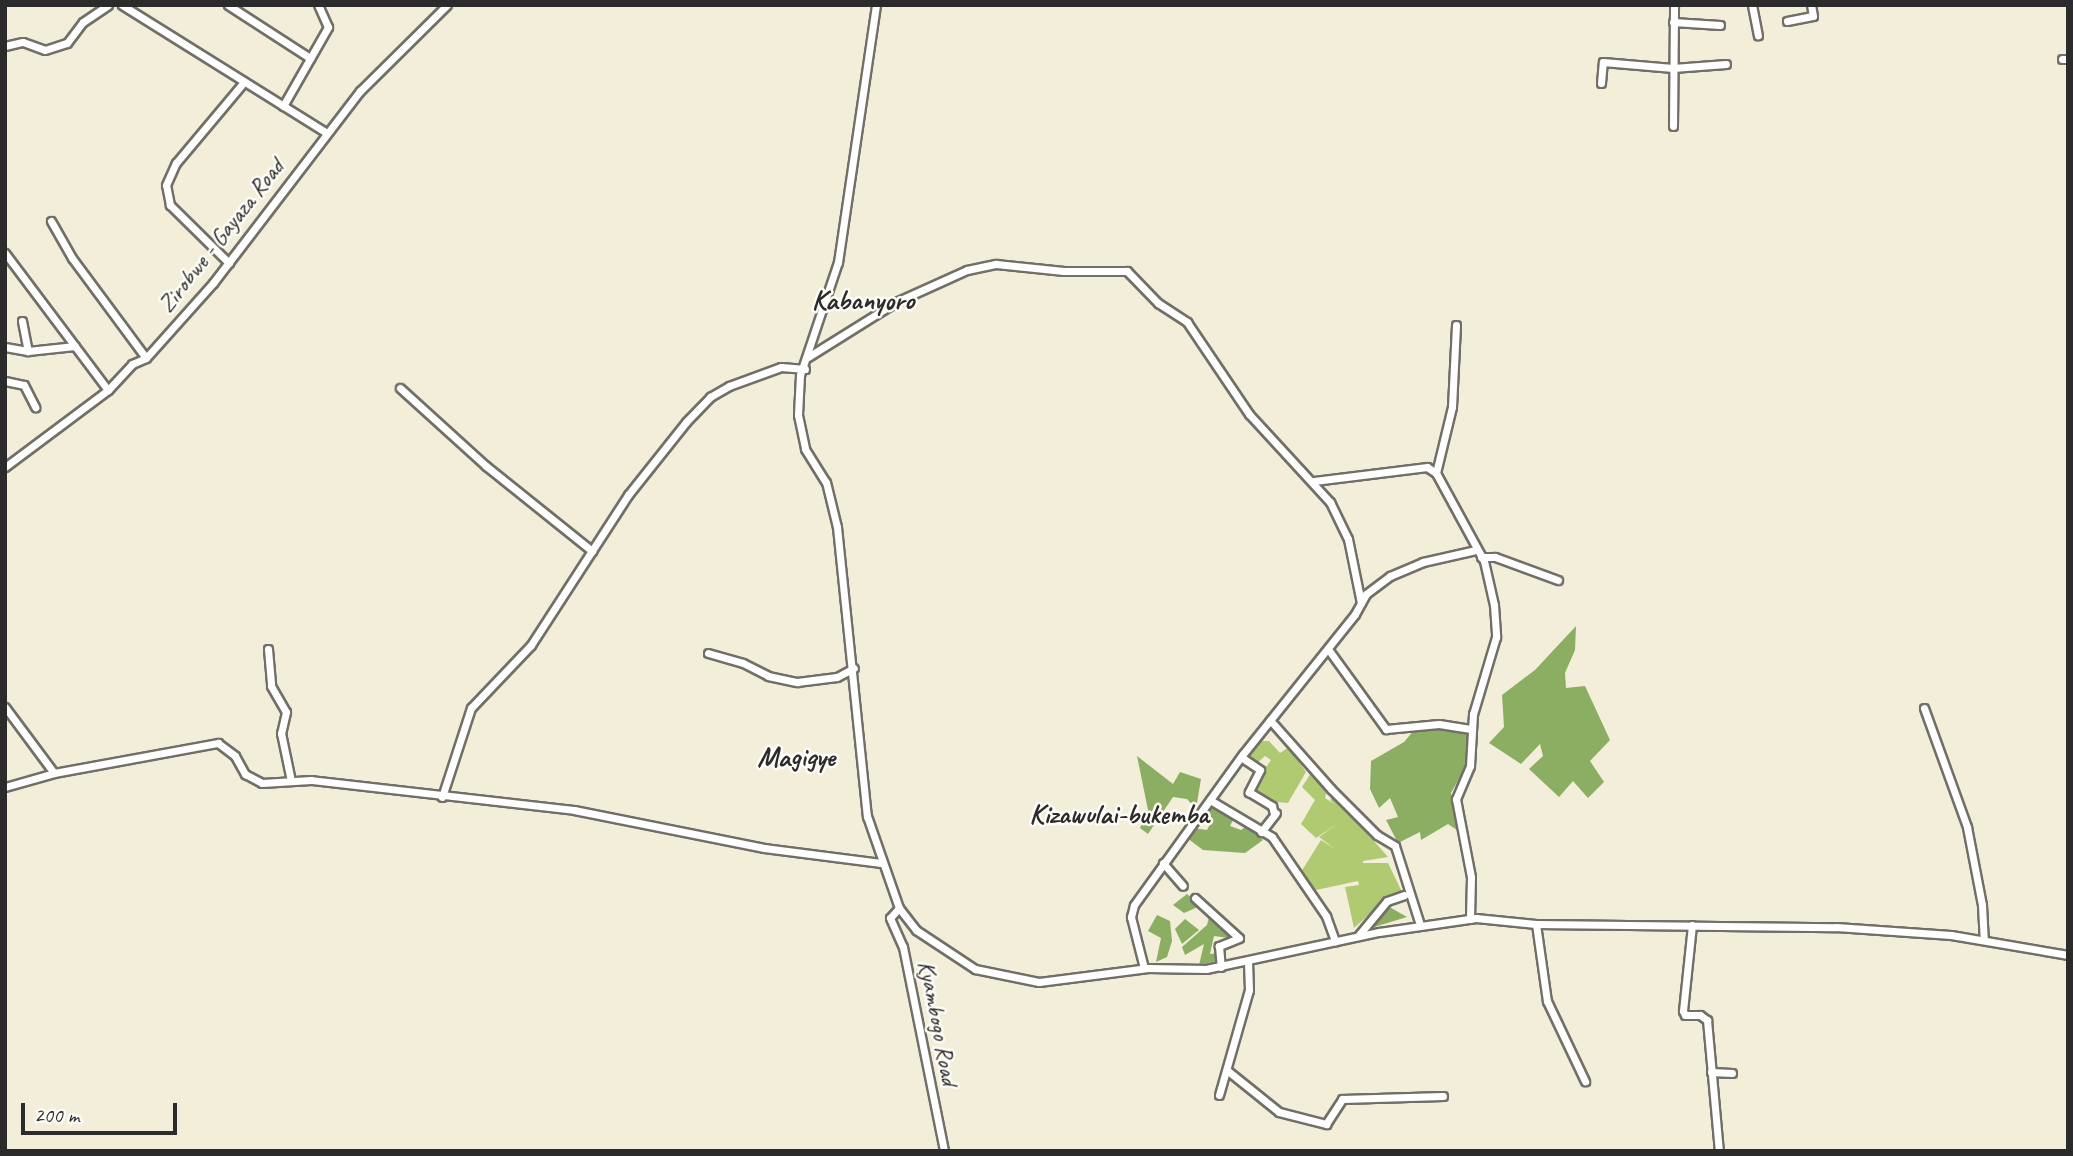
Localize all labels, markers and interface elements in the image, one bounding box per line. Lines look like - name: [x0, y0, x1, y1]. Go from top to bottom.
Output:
- street label: Zirobwe - Gayaza Road: [152, 153, 290, 319]
- district label: Kabanyoro: [812, 283, 914, 317]
- district label: Magigye: [757, 740, 835, 774]
- district label: Kizawulai-bukemba: [1029, 797, 1209, 831]
- street label: Kyambogo Road: [912, 958, 964, 1088]
- scale bar: [24, 1090, 180, 1134]
- text: 200 m: [34, 1102, 79, 1128]

